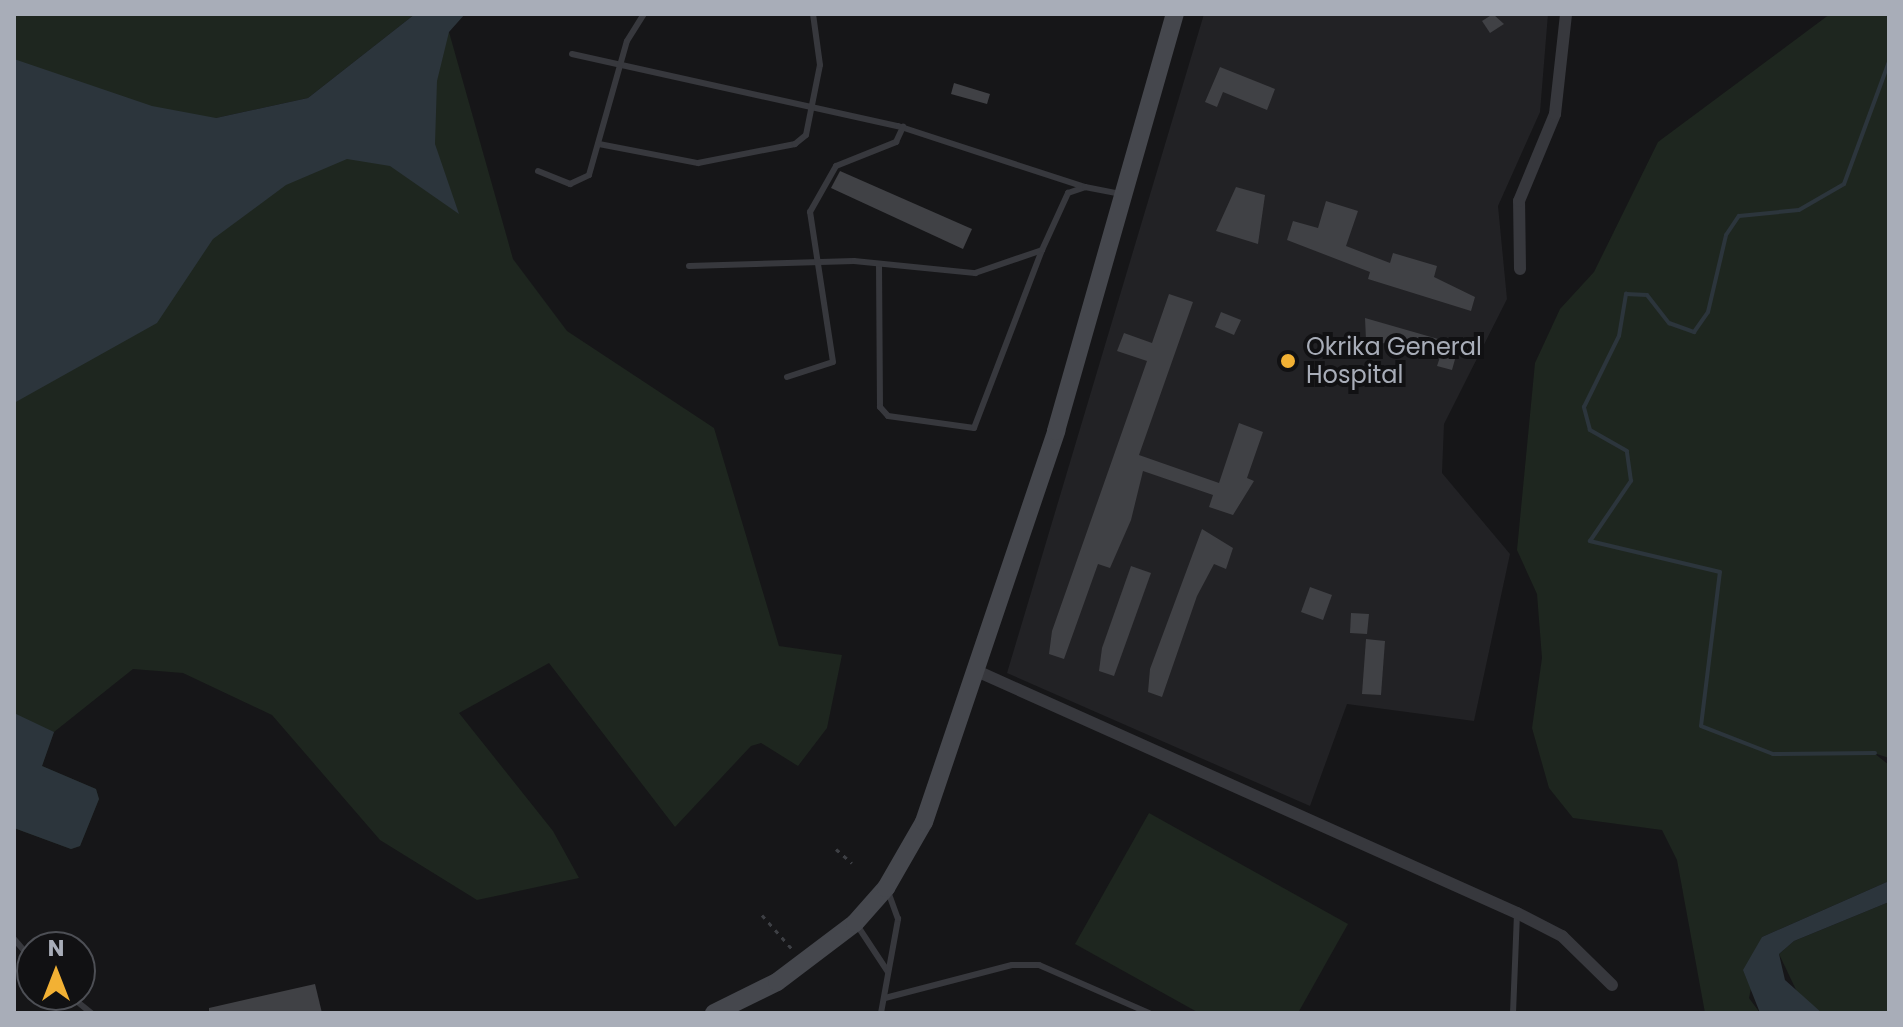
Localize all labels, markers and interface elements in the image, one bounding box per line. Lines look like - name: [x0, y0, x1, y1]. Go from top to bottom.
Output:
- place label: Okrika General Hospital: [1306, 333, 1482, 389]
- marker: Okrika General Hospital: [1277, 350, 1299, 372]
- north arrow: [16, 931, 96, 1011]
- text: N: [48, 933, 64, 964]

